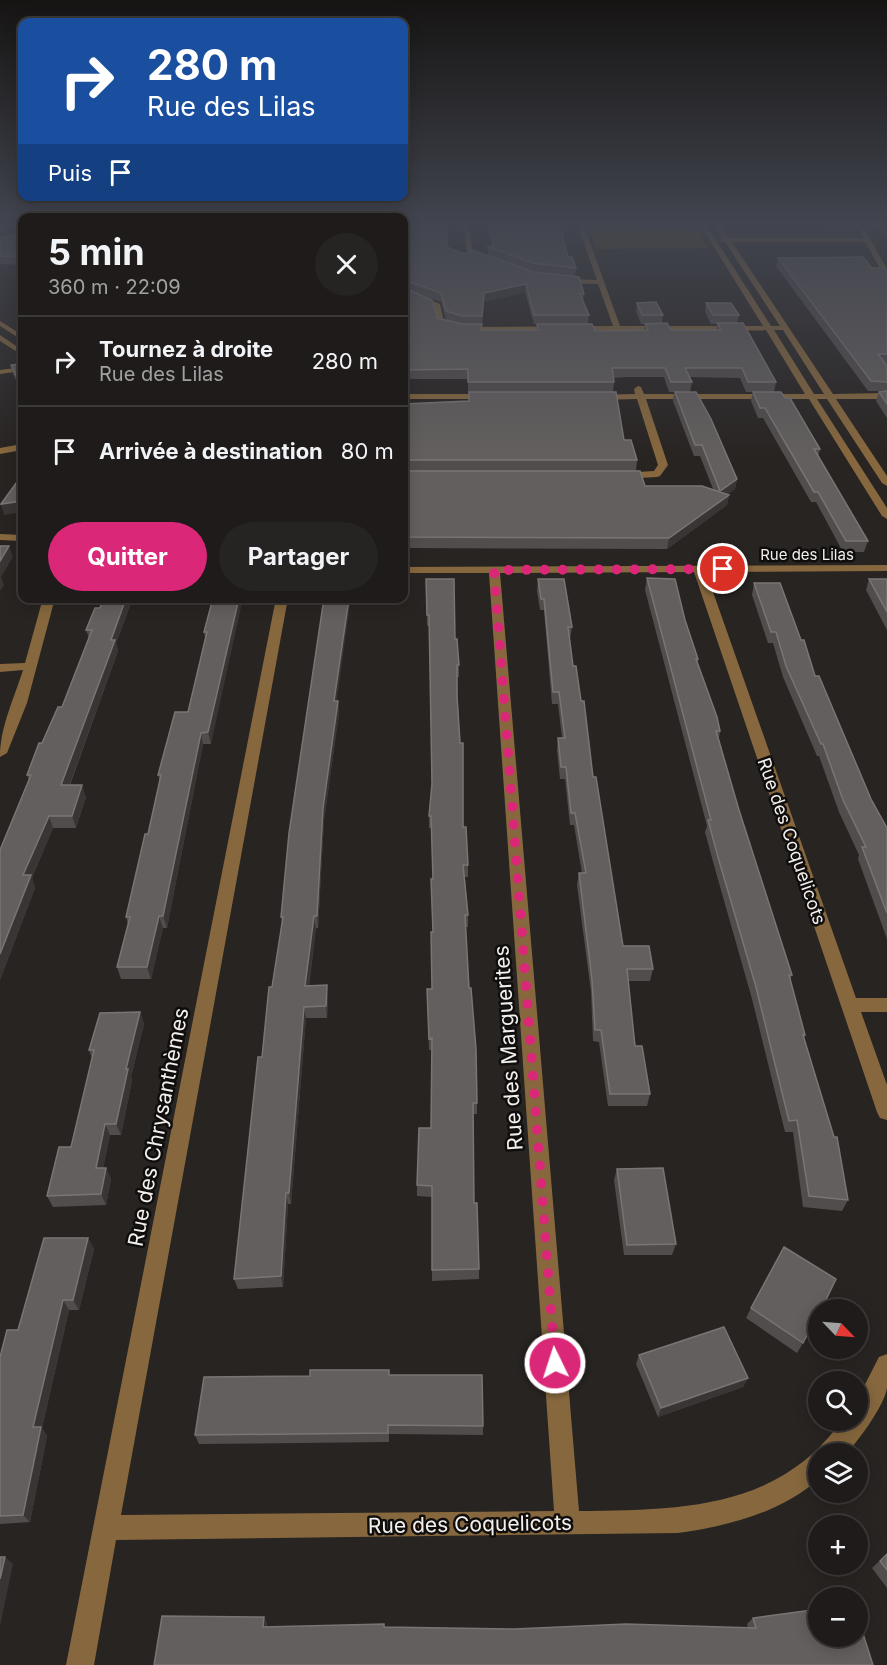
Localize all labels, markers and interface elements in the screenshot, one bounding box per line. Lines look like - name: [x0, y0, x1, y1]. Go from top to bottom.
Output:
- text: 280 m: [147, 39, 277, 90]
- icon: right: [48, 42, 126, 120]
- text: Rue des Lilas: [147, 90, 316, 123]
- icon: arrive: [104, 156, 137, 189]
- text: Puis: [48, 160, 92, 186]
- text: 5 min: [48, 230, 145, 274]
- button: close: [315, 233, 378, 296]
- text: 360 m · 22:09: [48, 275, 181, 299]
- text: Tournez à droite: [99, 336, 273, 362]
- icon: right: [48, 345, 81, 378]
- text: 280 m: [312, 348, 378, 374]
- text: Rue des Lilas: [99, 362, 224, 386]
- icon: arrive: [48, 435, 81, 468]
- text: Arrivée à destination: [99, 438, 323, 464]
- text: 80 m: [341, 438, 394, 464]
- button: Quitter: [48, 522, 207, 591]
- button: Partager: [219, 522, 378, 591]
- pin: [697, 543, 748, 594]
- street label: Rue des Lilas: [760, 545, 854, 564]
- icon: arrive: [706, 552, 739, 585]
- street label: Rue des Coquelicots: [754, 755, 830, 927]
- street label: Rue des Marguerites: [488, 945, 528, 1151]
- street label: Rue des Chrysanthèmes: [123, 1006, 193, 1248]
- north arrow: [808, 1299, 868, 1359]
- map controls: [808, 1299, 868, 1647]
- position arrow: [523, 1331, 587, 1395]
- button: search: [808, 1371, 868, 1431]
- button: layers: [808, 1443, 868, 1503]
- street label: Rue des Coquelicots: [368, 1510, 572, 1538]
- button: +: [808, 1515, 868, 1575]
- button: −: [808, 1587, 868, 1647]

